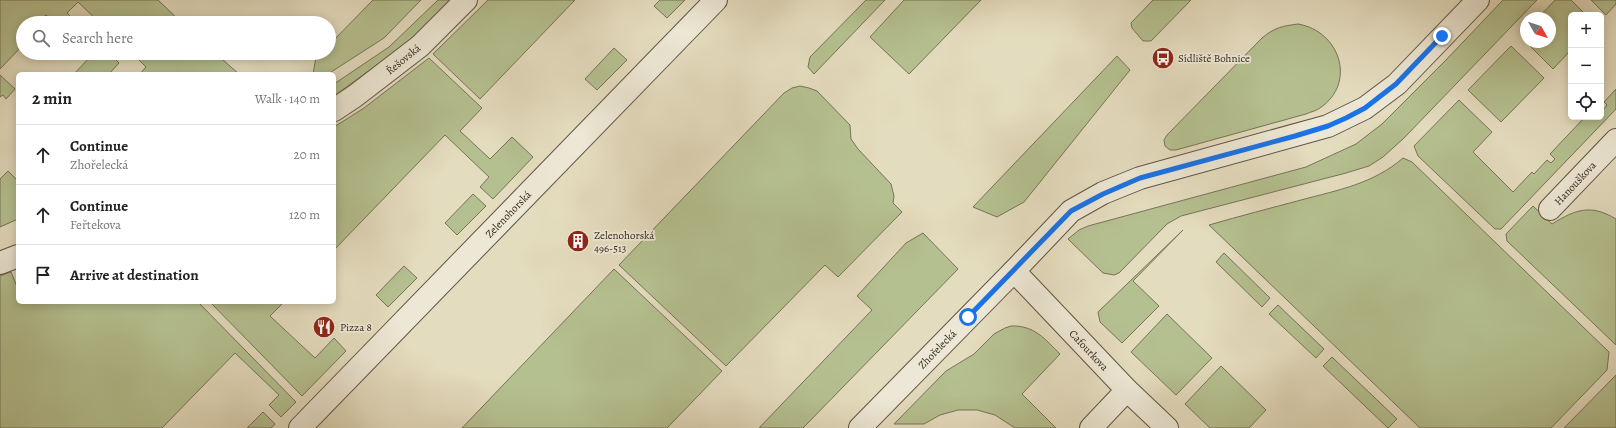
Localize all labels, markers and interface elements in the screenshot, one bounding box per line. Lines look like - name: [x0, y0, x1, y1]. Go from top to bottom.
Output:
- north arrow: [1520, 12, 1556, 48]
- map controls: [1568, 12, 1604, 120]
- button: +: [1568, 12, 1604, 48]
- search box: [16, 16, 336, 60]
- icon: search: [30, 27, 52, 49]
- route end: [1433, 27, 1451, 45]
- text: Search here: [62, 28, 133, 48]
- street label: Řešovská: [383, 40, 425, 78]
- bus stop icon: Sídliště Bohnice: [1150, 45, 1176, 71]
- button: −: [1568, 48, 1604, 84]
- place label: Sídliště Bohnice: [1178, 51, 1250, 66]
- button: locate: [1568, 84, 1604, 120]
- text: 2 min: [32, 87, 72, 110]
- text: Walk · 140 m: [255, 90, 320, 107]
- text: Continue: [70, 136, 128, 156]
- icon: ahead: [32, 144, 54, 166]
- text: 20 m: [294, 146, 320, 163]
- text: Zhořelecká: [70, 156, 128, 173]
- street label: Hanouškova: [1551, 157, 1600, 209]
- street label: Zelenohorská: [482, 187, 535, 241]
- text: Continue: [70, 196, 128, 216]
- icon: ahead: [32, 204, 54, 226]
- text: 120 m: [289, 206, 320, 223]
- text: Feřtekova: [70, 216, 121, 233]
- building icon: Zelenohorská 496-513: [565, 228, 591, 254]
- place label: Zelenohorská 496-513: [594, 228, 655, 256]
- icon: arrive: [32, 264, 54, 286]
- text: Arrive at destination: [70, 265, 199, 285]
- route start: [959, 308, 977, 326]
- restaurant icon: Pizza 8: [311, 314, 337, 340]
- place label: Pizza 8: [340, 320, 372, 335]
- street label: Zhořelecká: [915, 326, 960, 372]
- street label: Cafourkova: [1066, 326, 1112, 375]

